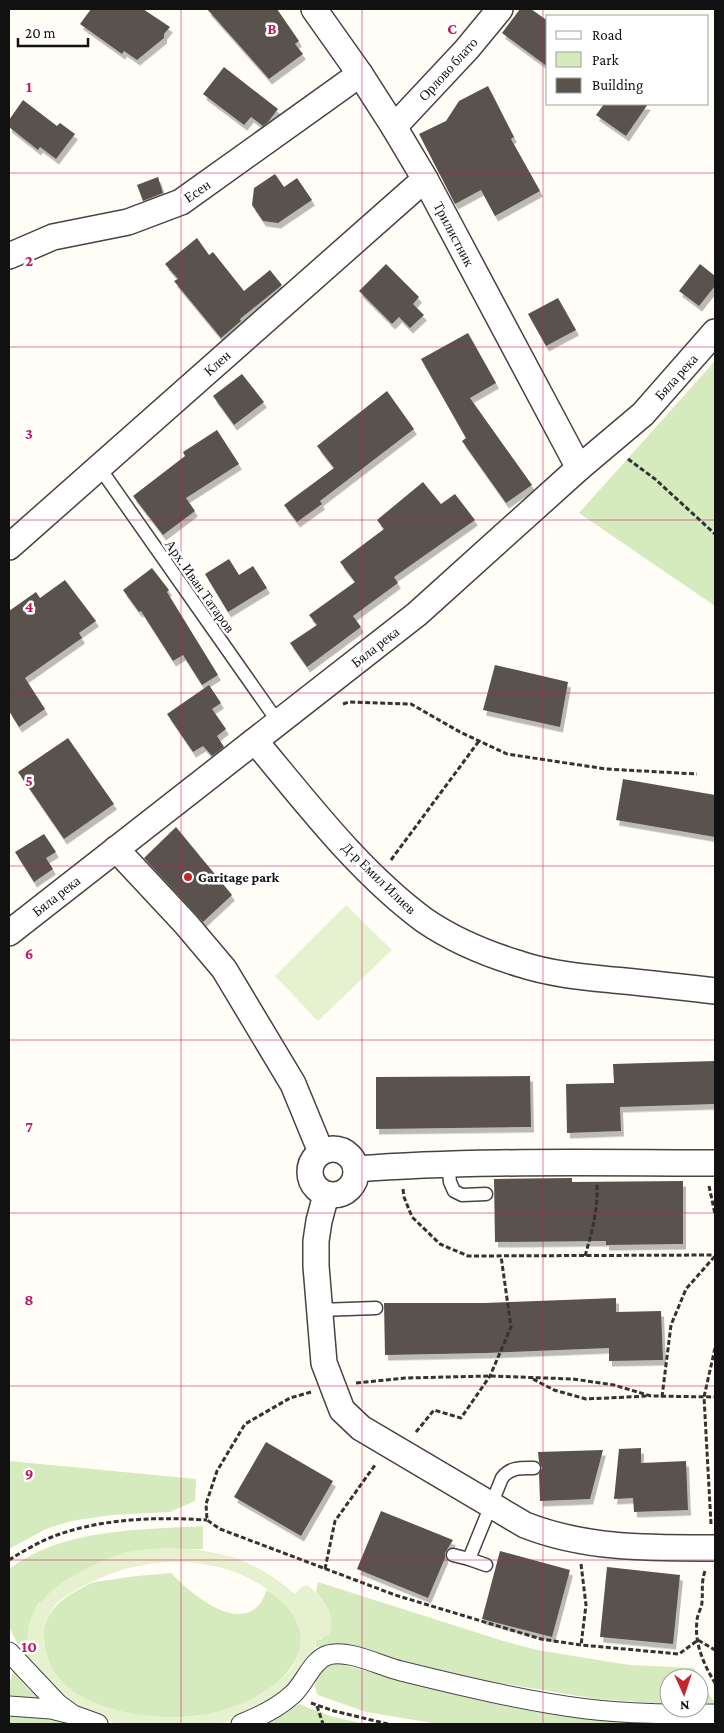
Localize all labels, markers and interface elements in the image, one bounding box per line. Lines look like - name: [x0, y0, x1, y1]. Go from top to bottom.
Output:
- scale bar: [18, 15, 88, 47]
- legend: [546, 15, 709, 105]
- text: B: [267, 20, 277, 37]
- text: C: [447, 20, 457, 37]
- text: 20 m: [25, 25, 56, 41]
- text: Road: [592, 27, 623, 43]
- street label: Орлово блато: [415, 34, 481, 104]
- text: Park: [592, 52, 619, 68]
- text: Building: [592, 77, 643, 94]
- text: 1: [26, 78, 32, 95]
- street label: Есен: [181, 176, 214, 206]
- street label: Трилистник: [430, 199, 478, 269]
- text: 2: [25, 252, 33, 269]
- street label: Клен: [200, 347, 234, 379]
- street label: Бяла река: [651, 350, 701, 403]
- text: 3: [25, 425, 33, 442]
- street label: Арх. Иван Татаров: [162, 536, 238, 636]
- text: 4: [25, 598, 34, 615]
- street label: Бяла река: [348, 623, 403, 671]
- text: 5: [25, 772, 33, 789]
- street label: Д-р Емил Илиев: [339, 839, 419, 917]
- place label: Garitage park: [198, 869, 279, 885]
- marker: Garitage park: [182, 871, 194, 883]
- street label: Бяла река: [29, 872, 84, 920]
- text: 6: [25, 945, 33, 962]
- text: 7: [25, 1118, 33, 1135]
- text: 8: [24, 1291, 34, 1308]
- text: 9: [25, 1465, 33, 1482]
- text: 10: [21, 1638, 37, 1655]
- north arrow: [659, 1668, 709, 1718]
- text: N: [679, 1698, 690, 1714]

